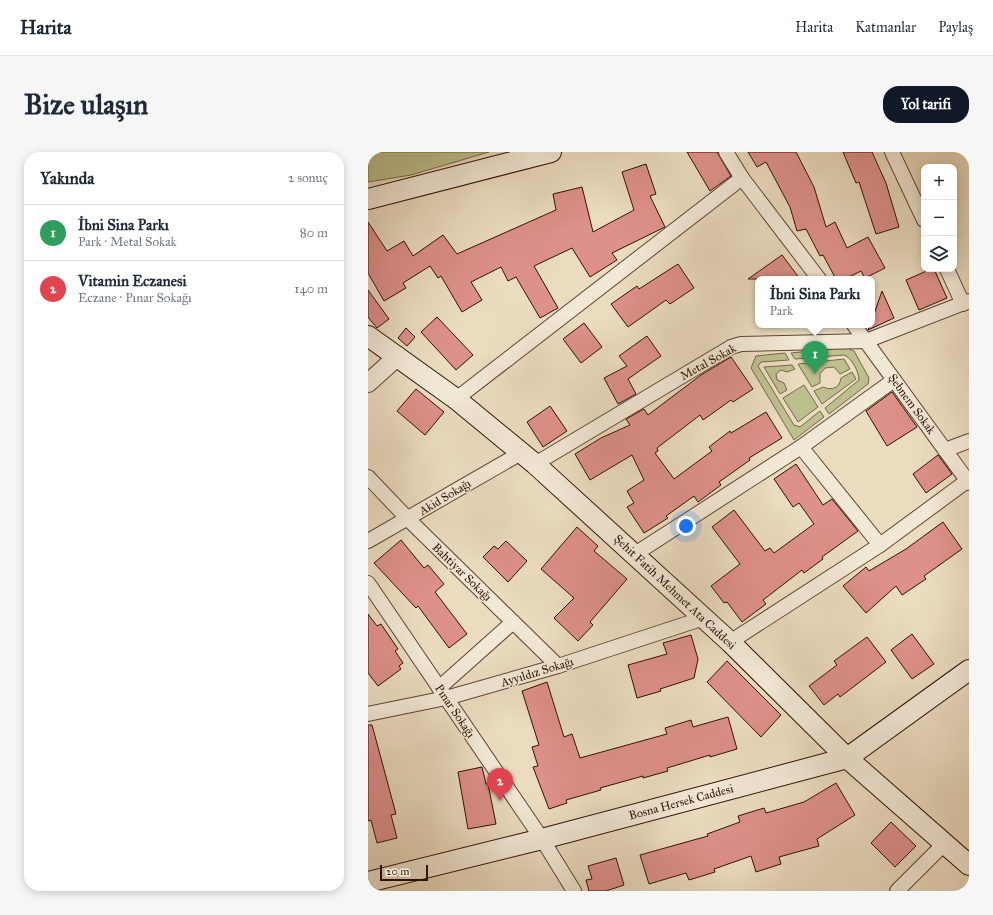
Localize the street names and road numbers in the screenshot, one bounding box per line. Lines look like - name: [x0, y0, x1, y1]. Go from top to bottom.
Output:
- street label: Metal Sokak: [678, 341, 739, 383]
- street label: Şebnem Sokak: [885, 371, 939, 437]
- street label: Akid Sokağı: [416, 476, 475, 519]
- street label: Şehit Fatih Mehmet Ata Caddesi: [611, 532, 739, 653]
- street label: Bahtiyar Sokağı: [429, 540, 495, 605]
- street label: Ayyıldız Sokağı: [498, 654, 576, 691]
- street label: Pınar Sokağı: [431, 682, 478, 741]
- street label: Bosna Hersek Caddesi: [627, 781, 736, 823]

